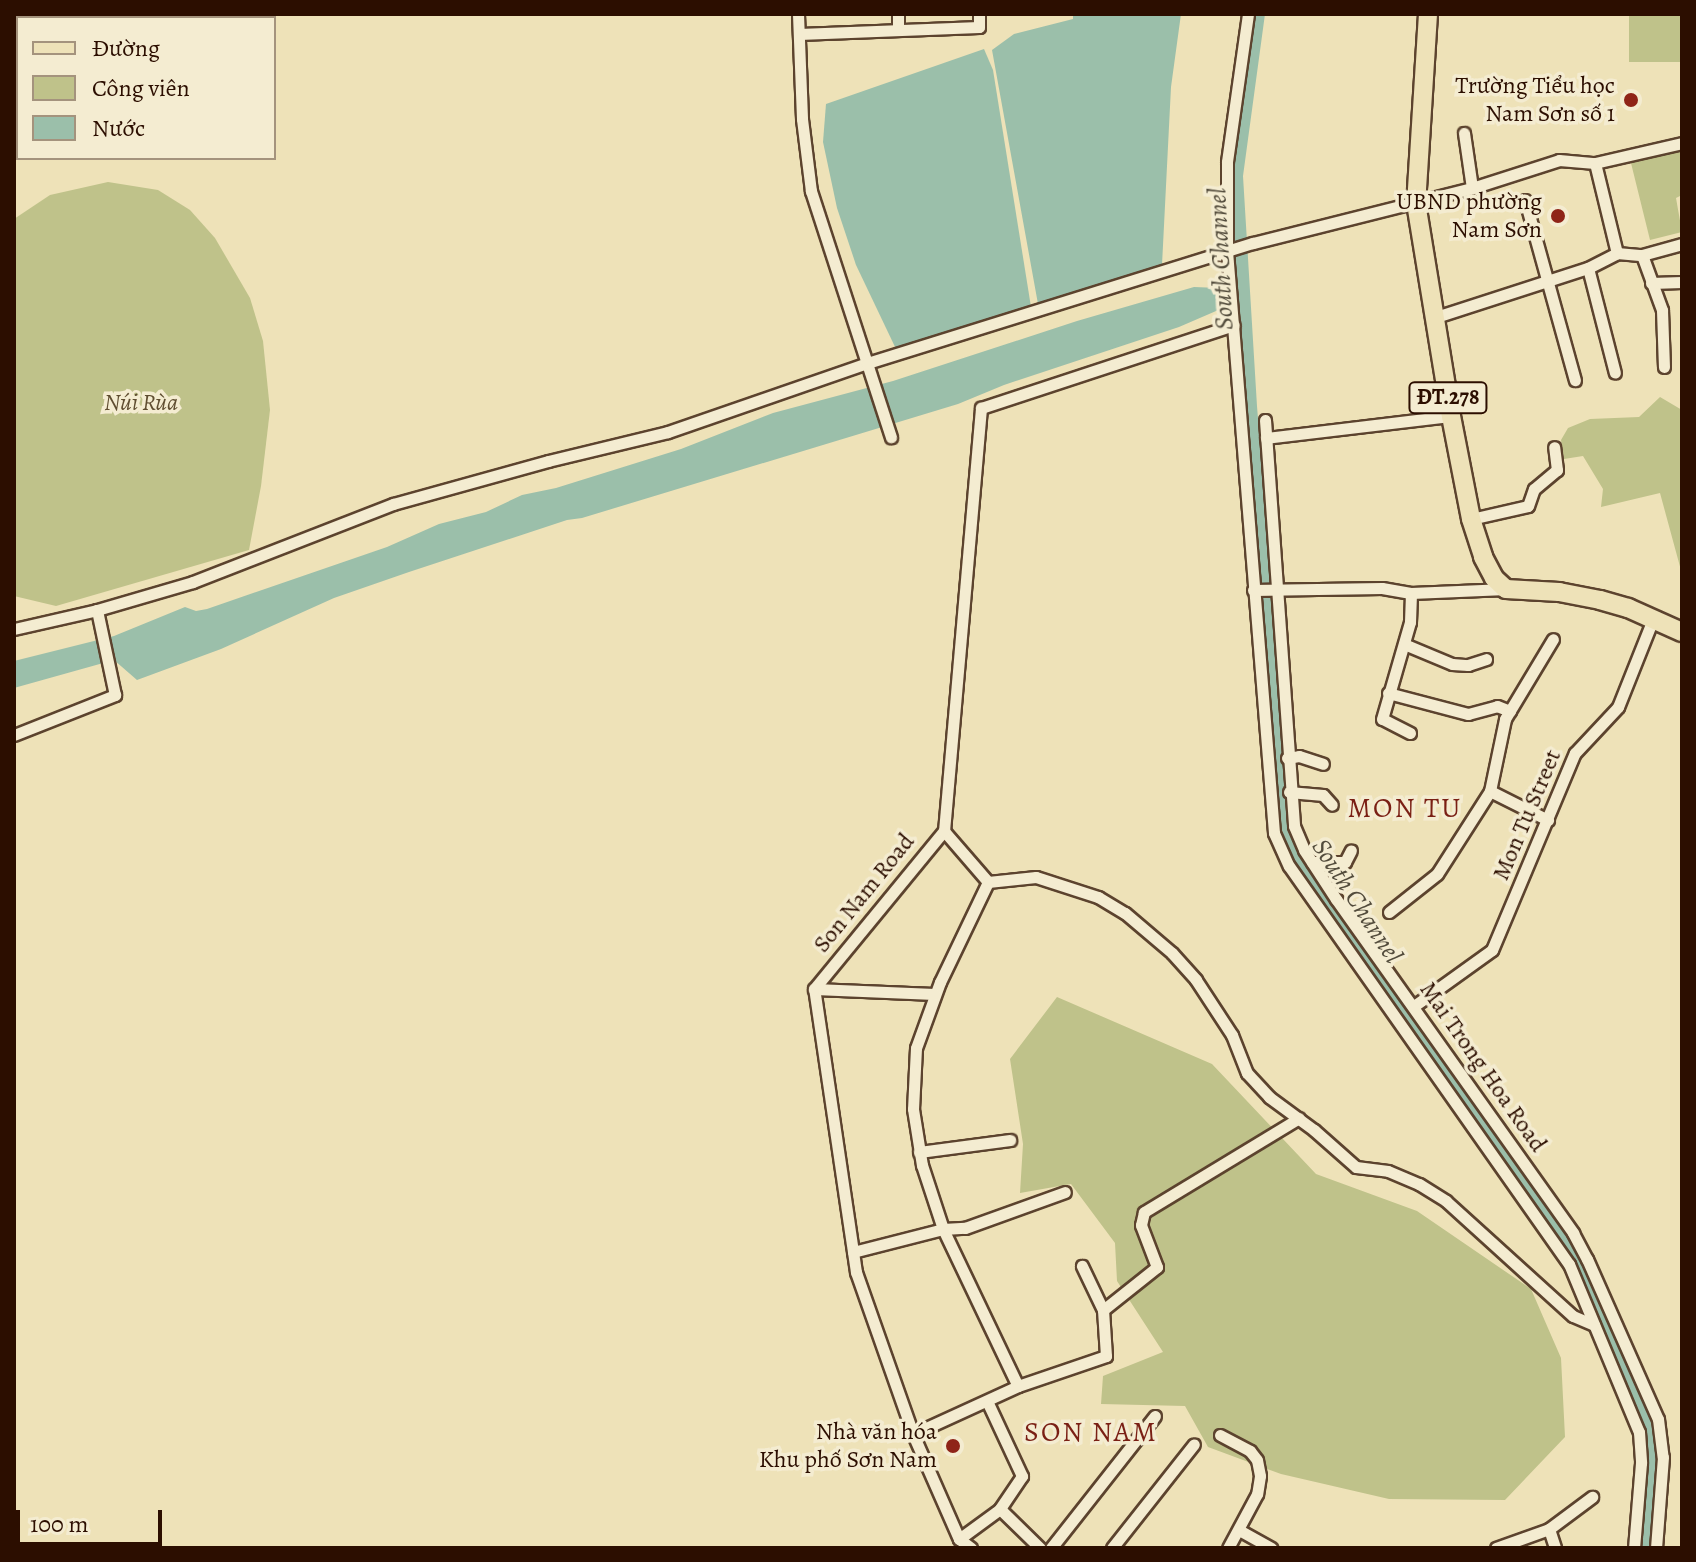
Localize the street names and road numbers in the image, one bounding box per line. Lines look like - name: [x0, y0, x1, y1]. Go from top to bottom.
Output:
- road number: ĐT.278: [1408, 380, 1488, 416]
- street label: Mon Tu Street: [1487, 745, 1567, 885]
- street label: Son Nam Road: [807, 828, 921, 958]
- street label: Mai Trong Hoa Road: [1413, 976, 1553, 1158]

